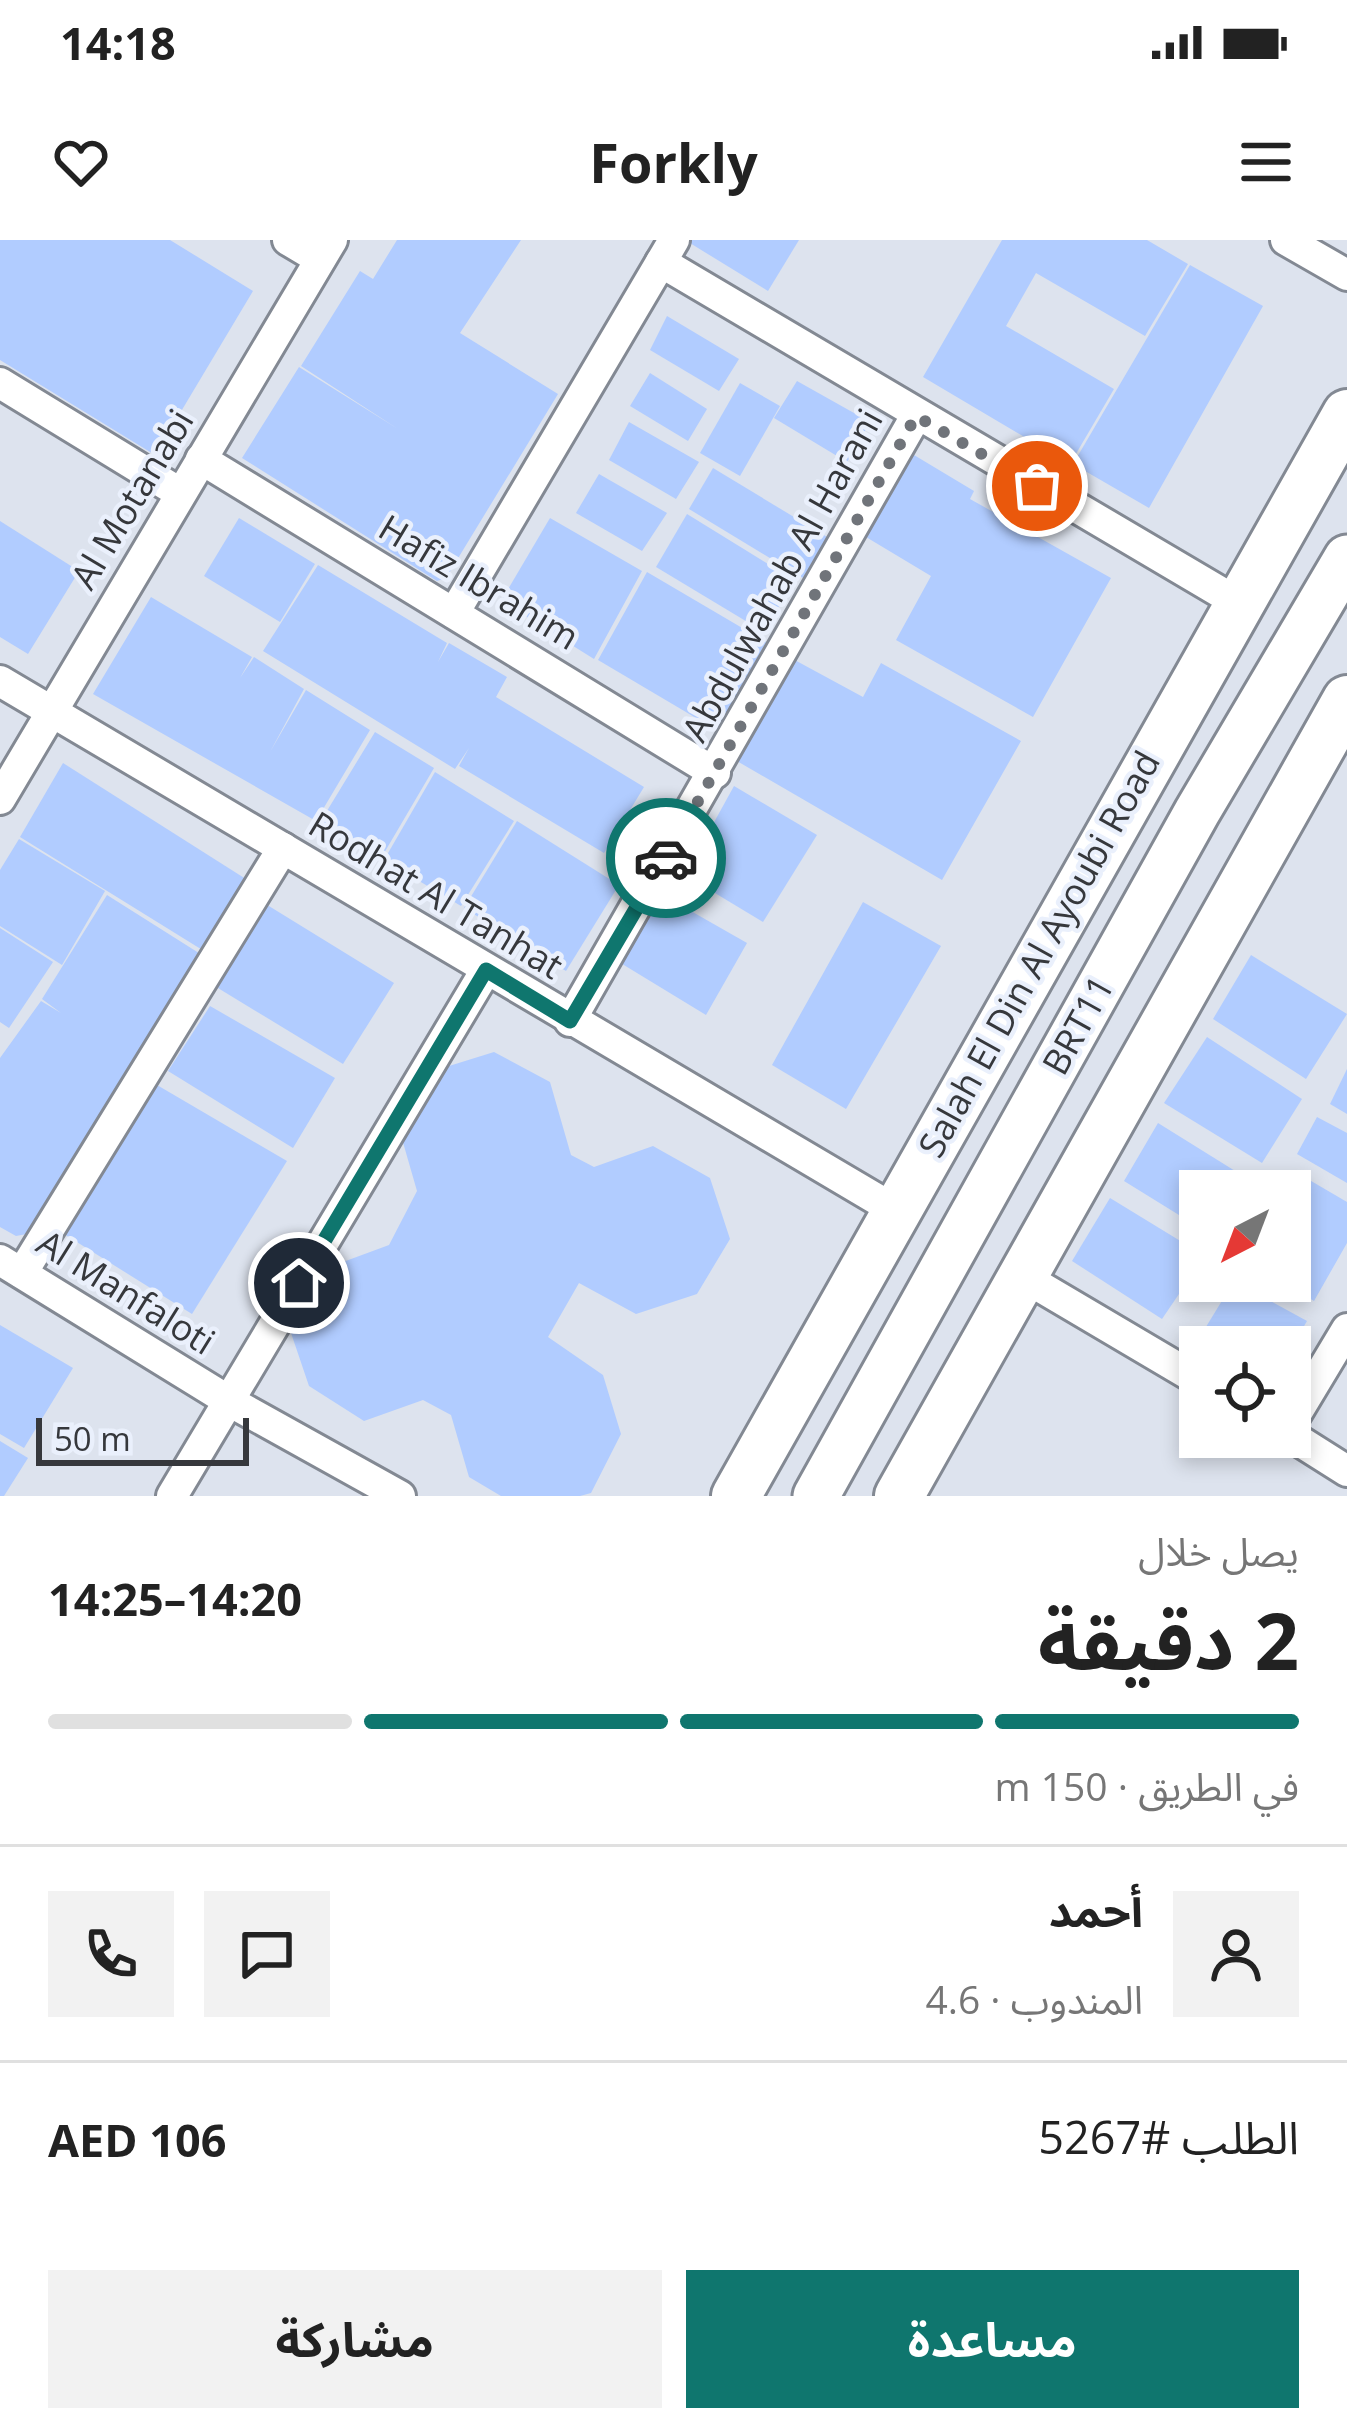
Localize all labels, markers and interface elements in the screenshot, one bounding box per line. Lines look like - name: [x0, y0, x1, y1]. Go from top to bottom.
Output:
- text: 14:18: [60, 12, 176, 73]
- text: Forkly: [589, 125, 758, 199]
- icon: heart: [48, 129, 114, 195]
- icon: menu: [1233, 129, 1299, 195]
- street label: Al Motanabi: [59, 400, 204, 598]
- street label: Abdulwahab Al Harani: [670, 400, 893, 750]
- pin: [986, 435, 1088, 537]
- icon: bag: [1004, 453, 1070, 519]
- street label: Hafiz Ibrahim: [370, 503, 588, 661]
- street label: Salah El Din Al Ayoubi Road: [906, 742, 1171, 1166]
- courier: [606, 798, 726, 918]
- street label: Rodhat Al Tanhat: [300, 799, 572, 990]
- icon: car: [633, 825, 699, 891]
- street label: BRT11: [1030, 966, 1125, 1083]
- north arrow: [1179, 1170, 1311, 1302]
- map controls: [1179, 1170, 1311, 1458]
- street label: Al Manfaloti: [28, 1218, 224, 1365]
- pin: [248, 1232, 350, 1334]
- icon: home: [266, 1250, 332, 1316]
- button: locate: [1179, 1326, 1311, 1458]
- scale bar: [36, 1412, 249, 1465]
- text: 50 m: [54, 1416, 131, 1461]
- text: يصل خلال: [1138, 1524, 1299, 1577]
- text: 14:20–14:25: [48, 1568, 302, 1629]
- text: 2 دقيقة: [1038, 1587, 1299, 1693]
- text: في الطريق · 150 m: [995, 1759, 1299, 1812]
- text: أحمد: [1049, 1879, 1143, 1940]
- button: phone: [48, 1891, 174, 2017]
- button: chat: [204, 1891, 330, 2017]
- button: person: [1173, 1891, 1299, 2017]
- text: المندوب · 4.6: [925, 1972, 1143, 2025]
- text: الطلب #5267: [1038, 2106, 1299, 2167]
- text: AED 106: [48, 2109, 226, 2170]
- button: مشاركة: [48, 2270, 662, 2408]
- button: مساعدة: [686, 2270, 1299, 2408]

